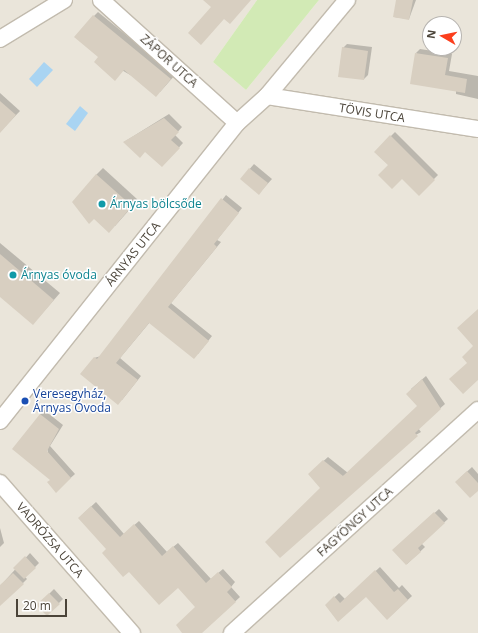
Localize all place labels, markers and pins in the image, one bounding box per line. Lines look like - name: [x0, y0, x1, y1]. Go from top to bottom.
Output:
- place label: Árnyas bölcsőde: [110, 197, 202, 211]
- marker: Árnyas bölcsőde: [97, 199, 107, 209]
- place label: Árnyas óvoda: [21, 268, 97, 282]
- marker: Árnyas óvoda: [8, 270, 18, 280]
- place label: Veresegyház, Árnyas Óvoda: [33, 387, 111, 415]
- marker: Veresegyház, Árnyas Óvoda: [20, 396, 30, 406]

